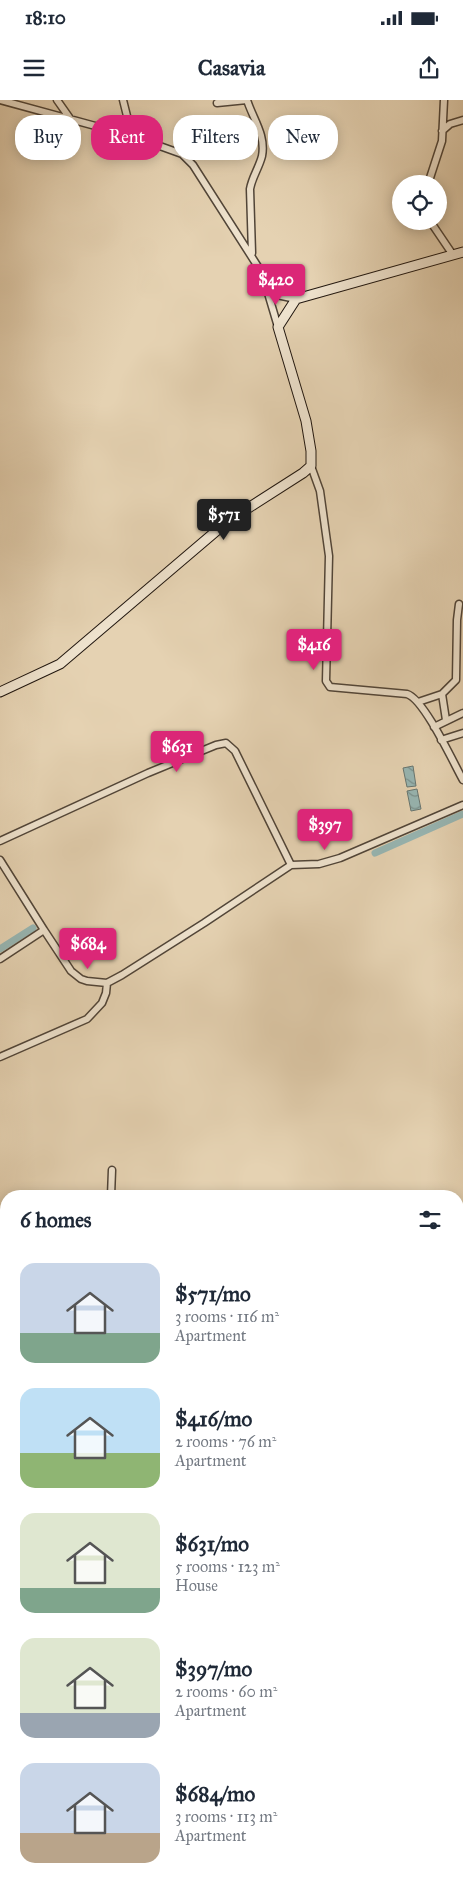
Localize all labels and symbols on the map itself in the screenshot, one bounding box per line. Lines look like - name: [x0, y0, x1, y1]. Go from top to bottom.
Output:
- pin: $420: [246, 264, 306, 306]
- pin: $571: [194, 498, 254, 541]
- pin: $416: [284, 628, 344, 671]
- pin: $631: [147, 730, 207, 773]
- pin: $397: [295, 808, 355, 851]
- pin: $684: [58, 928, 118, 970]

